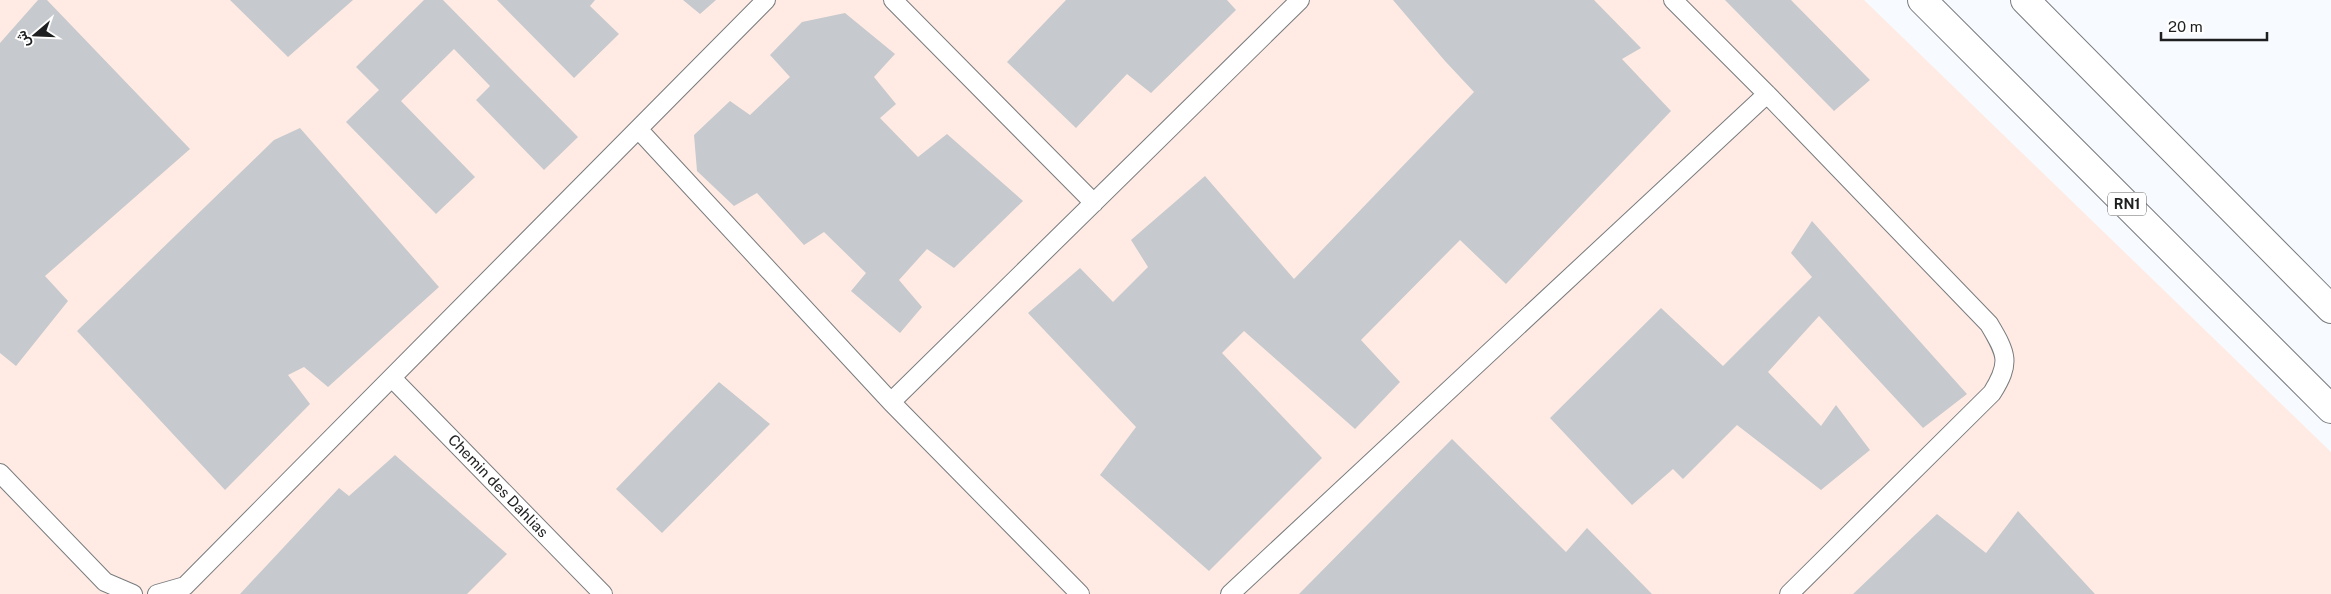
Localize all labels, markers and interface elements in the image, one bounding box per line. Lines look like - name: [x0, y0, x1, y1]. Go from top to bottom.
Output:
- north arrow: [10, 10, 60, 60]
- scale bar: [2161, 10, 2267, 42]
- text: 20 m: [2168, 18, 2203, 35]
- text: ش: [12, 28, 34, 50]
- road number: RN1: [2108, 192, 2146, 215]
- street label: Chemin des Dahlias: [445, 431, 552, 541]

